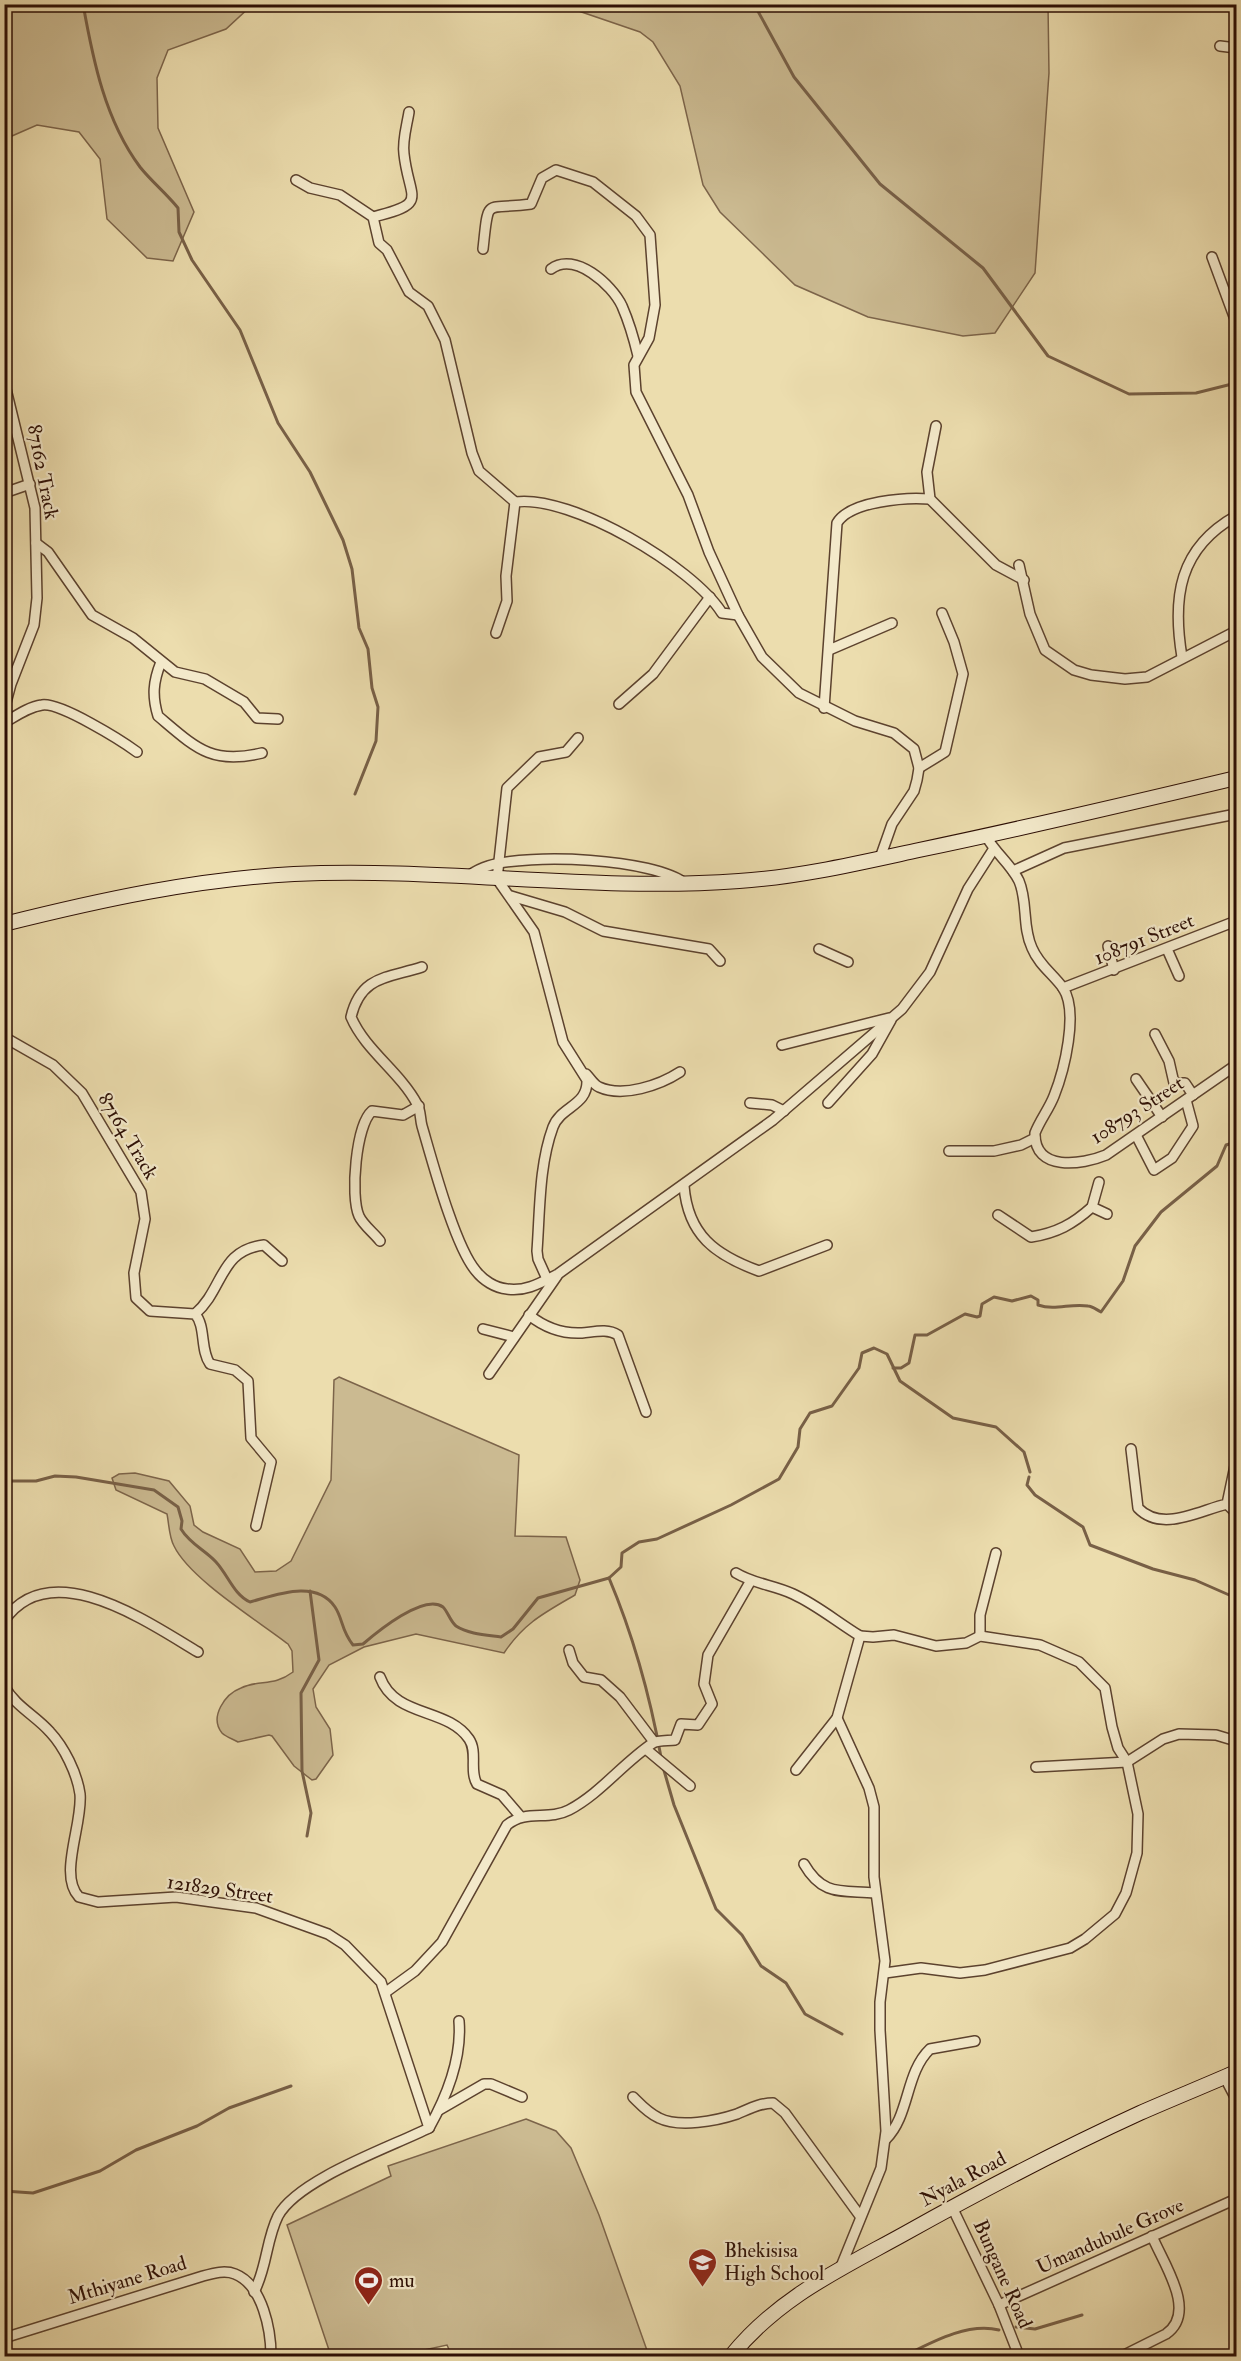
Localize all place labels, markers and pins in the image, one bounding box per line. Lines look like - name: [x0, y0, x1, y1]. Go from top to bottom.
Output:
- place label: Bhekisisa High School: [724, 2238, 824, 2286]
- school or university icon: Bhekisisa High School: [687, 2246, 719, 2288]
- sports icon: mu: [352, 2264, 384, 2306]
- place label: mu: [389, 2268, 415, 2293]

